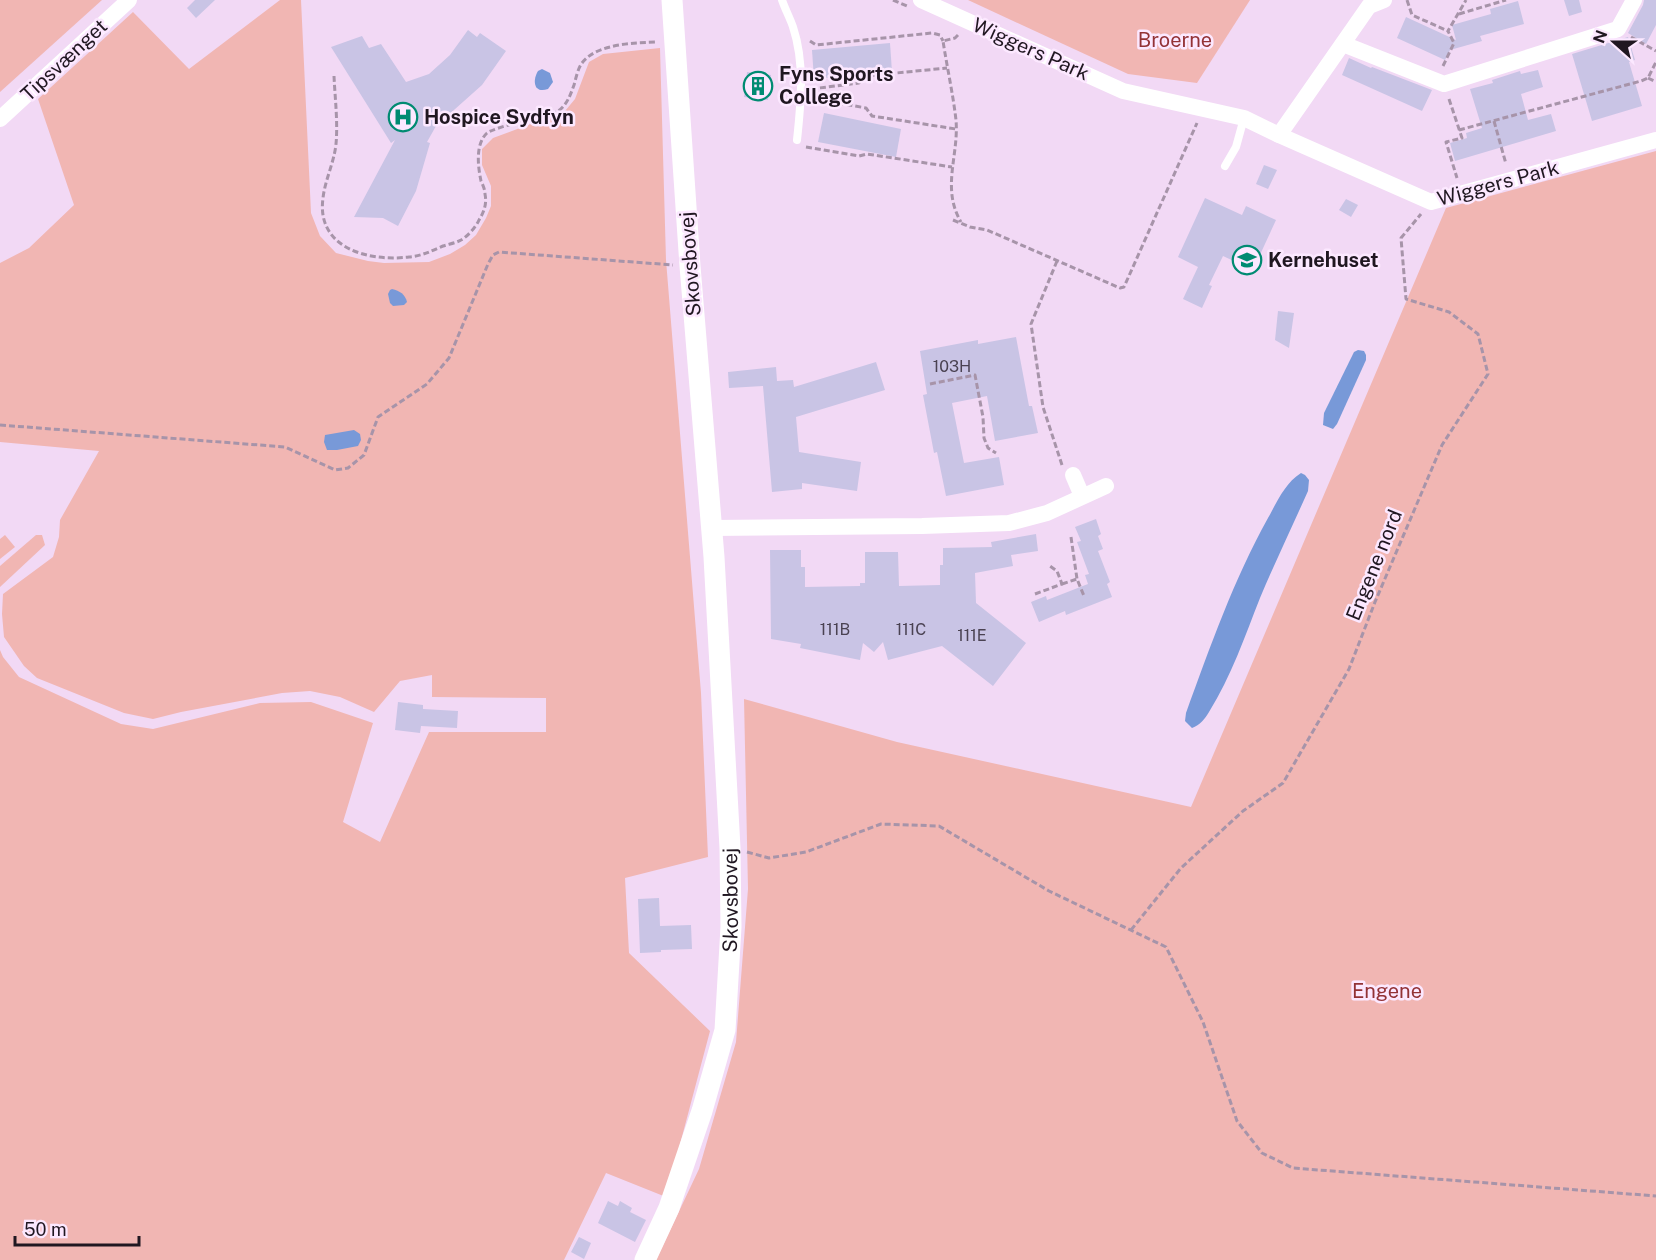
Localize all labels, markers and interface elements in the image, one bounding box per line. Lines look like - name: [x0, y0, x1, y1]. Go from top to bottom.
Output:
- north arrow: [1584, 12, 1644, 72]
- street label: Wiggers Park: [969, 13, 1093, 85]
- street label: Tipsvænget: [16, 14, 112, 106]
- park label: Broerne: [1138, 28, 1212, 52]
- text: N: [1589, 28, 1612, 46]
- place label: Fyns Sports College: [779, 62, 893, 109]
- building icon: Fyns Sports College: [742, 70, 774, 102]
- hospital icon: Hospice Sydfyn: [387, 101, 419, 133]
- place label: Hospice Sydfyn: [424, 105, 574, 129]
- street label: Wiggers Park: [1435, 155, 1561, 211]
- street label: Skovsbovej: [674, 211, 706, 317]
- school or university icon: Kernehuset: [1231, 244, 1263, 276]
- place label: Kernehuset: [1268, 248, 1379, 272]
- house number: 103H: [933, 357, 971, 376]
- street label: Engene nord: [1341, 506, 1407, 624]
- house number: 111B: [820, 620, 850, 639]
- house number: 111C: [896, 620, 926, 639]
- house number: 111E: [957, 626, 987, 645]
- street label: Skovsbovej: [718, 848, 743, 953]
- park label: Engene: [1352, 979, 1422, 1003]
- scale bar: [15, 1209, 140, 1247]
- text: 50 m: [24, 1219, 67, 1240]

